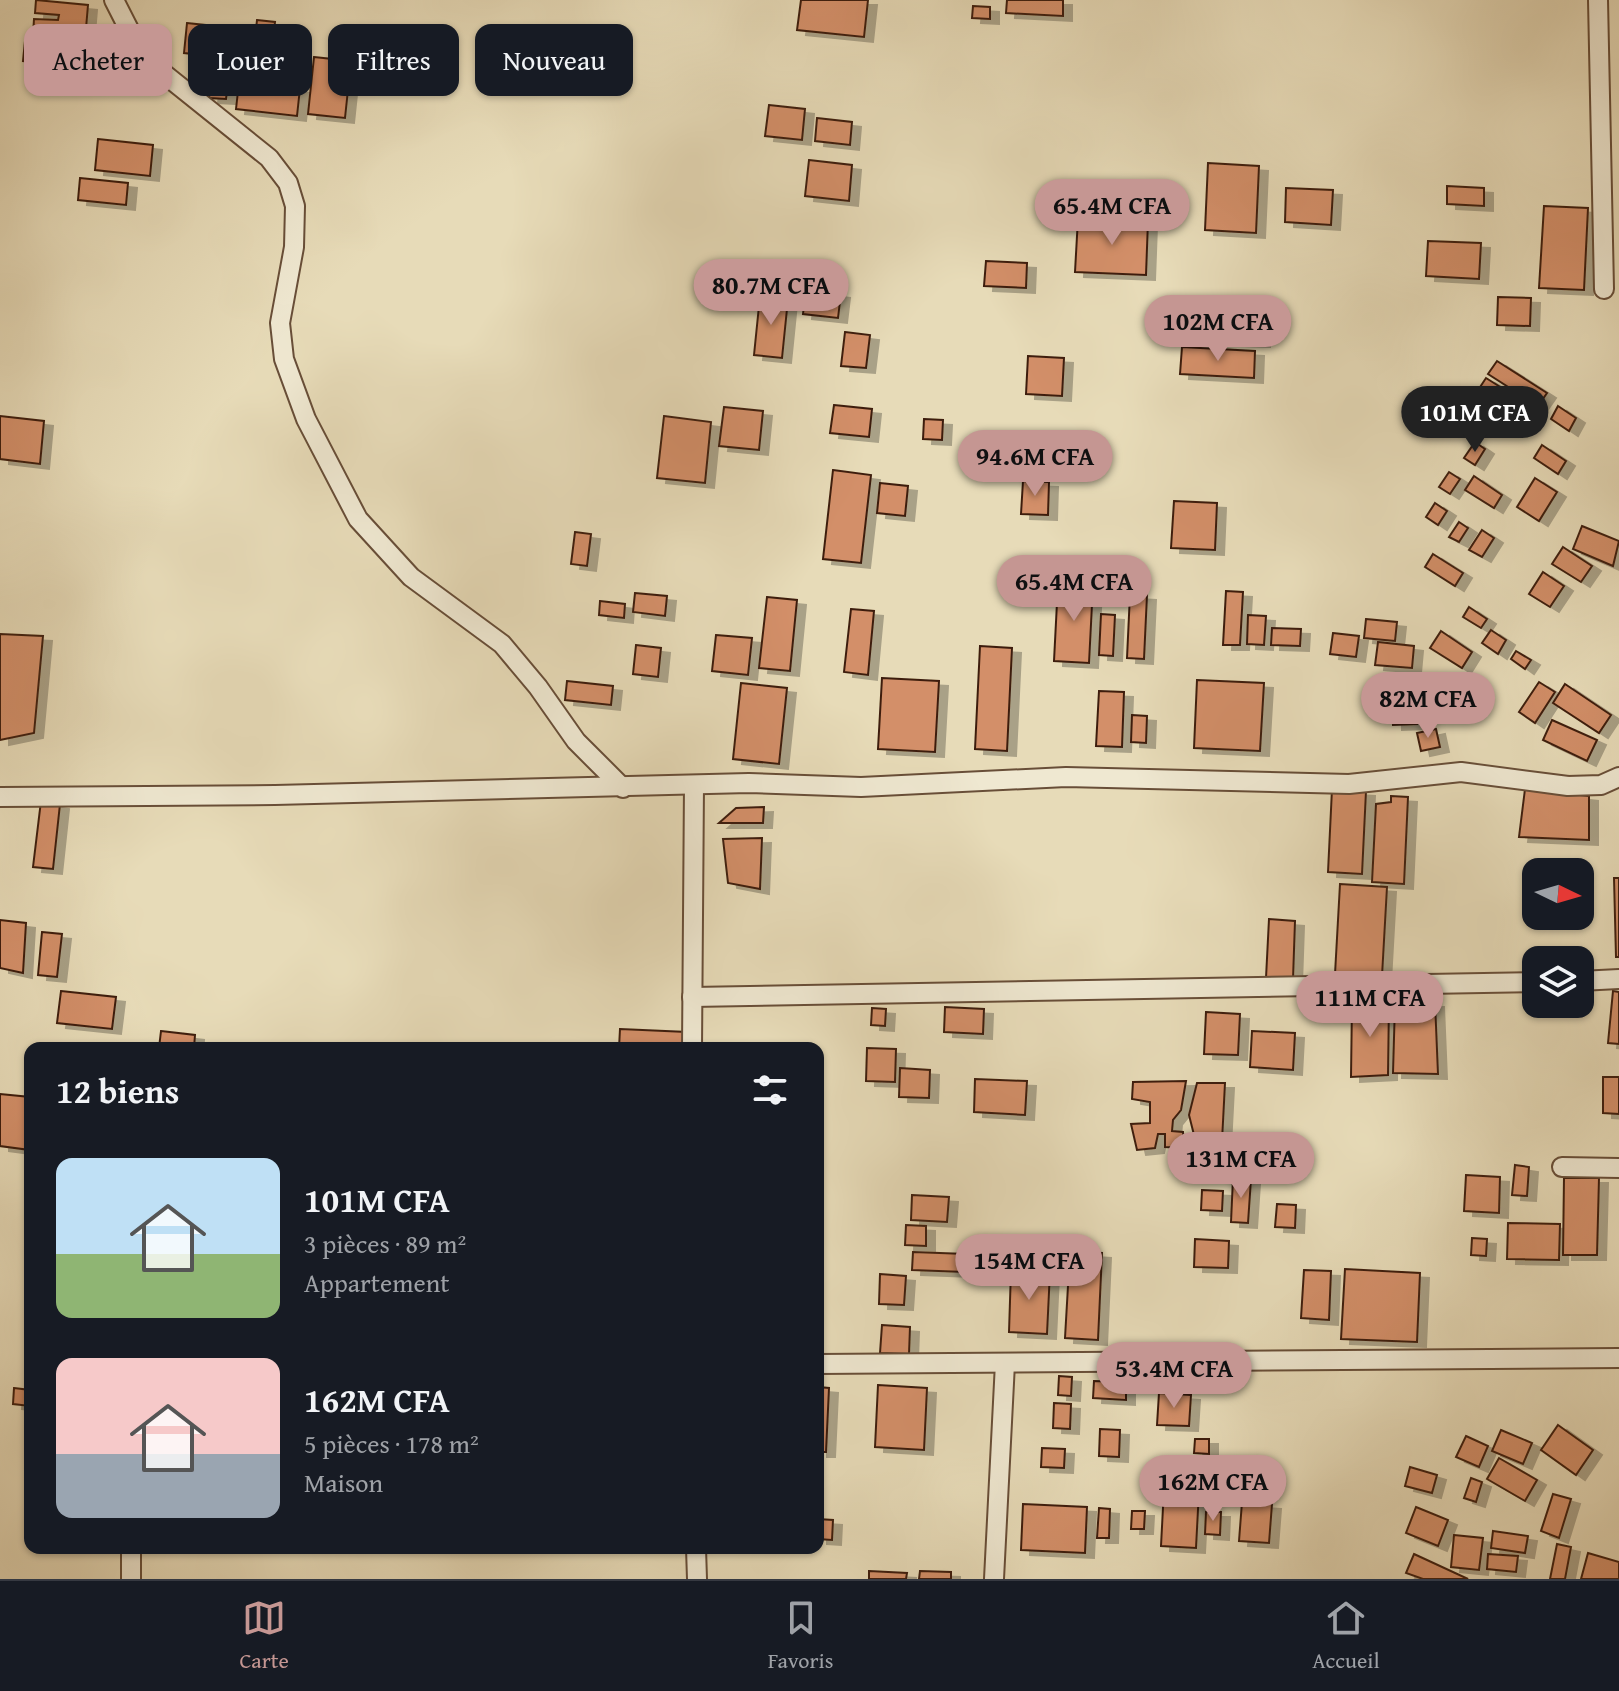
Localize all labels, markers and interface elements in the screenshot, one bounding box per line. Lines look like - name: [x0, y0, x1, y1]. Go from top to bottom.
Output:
- chip: Acheter: [24, 24, 172, 96]
- chip: Louer: [188, 24, 312, 96]
- chip: Filtres: [328, 24, 459, 96]
- chip: Nouveau: [475, 24, 633, 96]
- pin: 65.4M CFA: [1020, 179, 1204, 247]
- text: 65.4M CFA: [1053, 185, 1171, 224]
- pin: 80.7M CFA: [679, 259, 863, 327]
- text: 80.7M CFA: [712, 265, 830, 304]
- pin: 102M CFA: [1135, 295, 1301, 363]
- text: 102M CFA: [1162, 301, 1274, 340]
- pin: 101M CFA: [1392, 386, 1558, 454]
- text: 101M CFA: [1419, 392, 1531, 431]
- pin: 94.6M CFA: [943, 430, 1127, 498]
- text: 94.6M CFA: [976, 436, 1094, 475]
- pin: 65.4M CFA: [982, 555, 1166, 623]
- text: 65.4M CFA: [1015, 561, 1133, 600]
- pin: 82M CFA: [1354, 672, 1502, 740]
- text: 82M CFA: [1379, 678, 1477, 717]
- north arrow: [1522, 858, 1594, 930]
- map controls: [1522, 858, 1594, 1018]
- button: layers: [1522, 946, 1594, 1018]
- pin: 111M CFA: [1287, 971, 1453, 1039]
- text: 111M CFA: [1314, 977, 1426, 1016]
- text: 12 biens: [56, 1066, 179, 1115]
- icon: filters: [748, 1068, 792, 1112]
- pin: 131M CFA: [1158, 1132, 1324, 1200]
- text: 131M CFA: [1185, 1138, 1297, 1177]
- text: 101M CFA: [304, 1175, 450, 1224]
- icon: home: [120, 1190, 216, 1286]
- text: 3 pièces · 89 m²: [304, 1224, 466, 1263]
- pin: 154M CFA: [946, 1234, 1112, 1302]
- text: 154M CFA: [973, 1240, 1085, 1279]
- text: Appartement: [304, 1263, 449, 1302]
- pin: 53.4M CFA: [1082, 1342, 1266, 1410]
- text: 53.4M CFA: [1115, 1348, 1233, 1387]
- text: 162M CFA: [304, 1375, 450, 1424]
- icon: home: [120, 1390, 216, 1486]
- text: 5 pièces · 178 m²: [304, 1424, 479, 1463]
- pin: 162M CFA: [1130, 1455, 1296, 1523]
- text: 162M CFA: [1157, 1461, 1269, 1500]
- text: Maison: [304, 1463, 383, 1502]
- tab: Carte: [239, 1596, 289, 1676]
- tab: Favoris: [768, 1596, 833, 1676]
- tab: Accueil: [1312, 1596, 1380, 1676]

